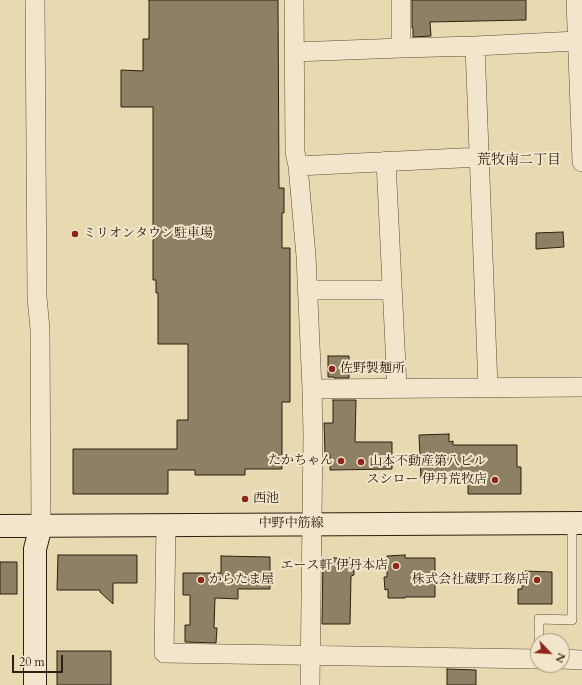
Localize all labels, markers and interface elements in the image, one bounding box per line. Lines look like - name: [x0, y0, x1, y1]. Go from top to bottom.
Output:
- district label: 荒牧南二丁目: [477, 153, 561, 169]
- place label: ミリオンタウン駐車場: [83, 226, 213, 242]
- marker: ミリオンタウン駐車場: [70, 229, 80, 239]
- place label: 佐野製麺所: [340, 361, 405, 377]
- marker: 佐野製麺所: [327, 364, 337, 374]
- place label: たかちゃん: [268, 453, 333, 469]
- place label: 山本不動産第八ビル: [369, 454, 486, 470]
- marker: たかちゃん: [336, 456, 346, 466]
- marker: 山本不動産第八ビル: [356, 457, 366, 467]
- place label: スシロー 伊丹荒牧店: [367, 472, 487, 488]
- marker: スシロー 伊丹荒牧店: [490, 475, 500, 485]
- place label: 西池: [253, 491, 279, 507]
- marker: 西池: [240, 494, 250, 504]
- street label: 中野中筋線: [259, 516, 323, 532]
- place label: エース軒 伊丹本店: [281, 558, 388, 574]
- marker: エース軒 伊丹本店: [391, 561, 401, 571]
- place label: からたま屋: [209, 572, 274, 588]
- place label: 株式会社蔵野工務店: [412, 572, 529, 588]
- marker: からたま屋: [196, 575, 206, 585]
- marker: 株式会社蔵野工務店: [532, 575, 542, 585]
- north arrow: [530, 633, 570, 673]
- scale bar: [14, 647, 65, 673]
- text: N: [552, 650, 569, 665]
- text: 20 m: [19, 654, 45, 670]

